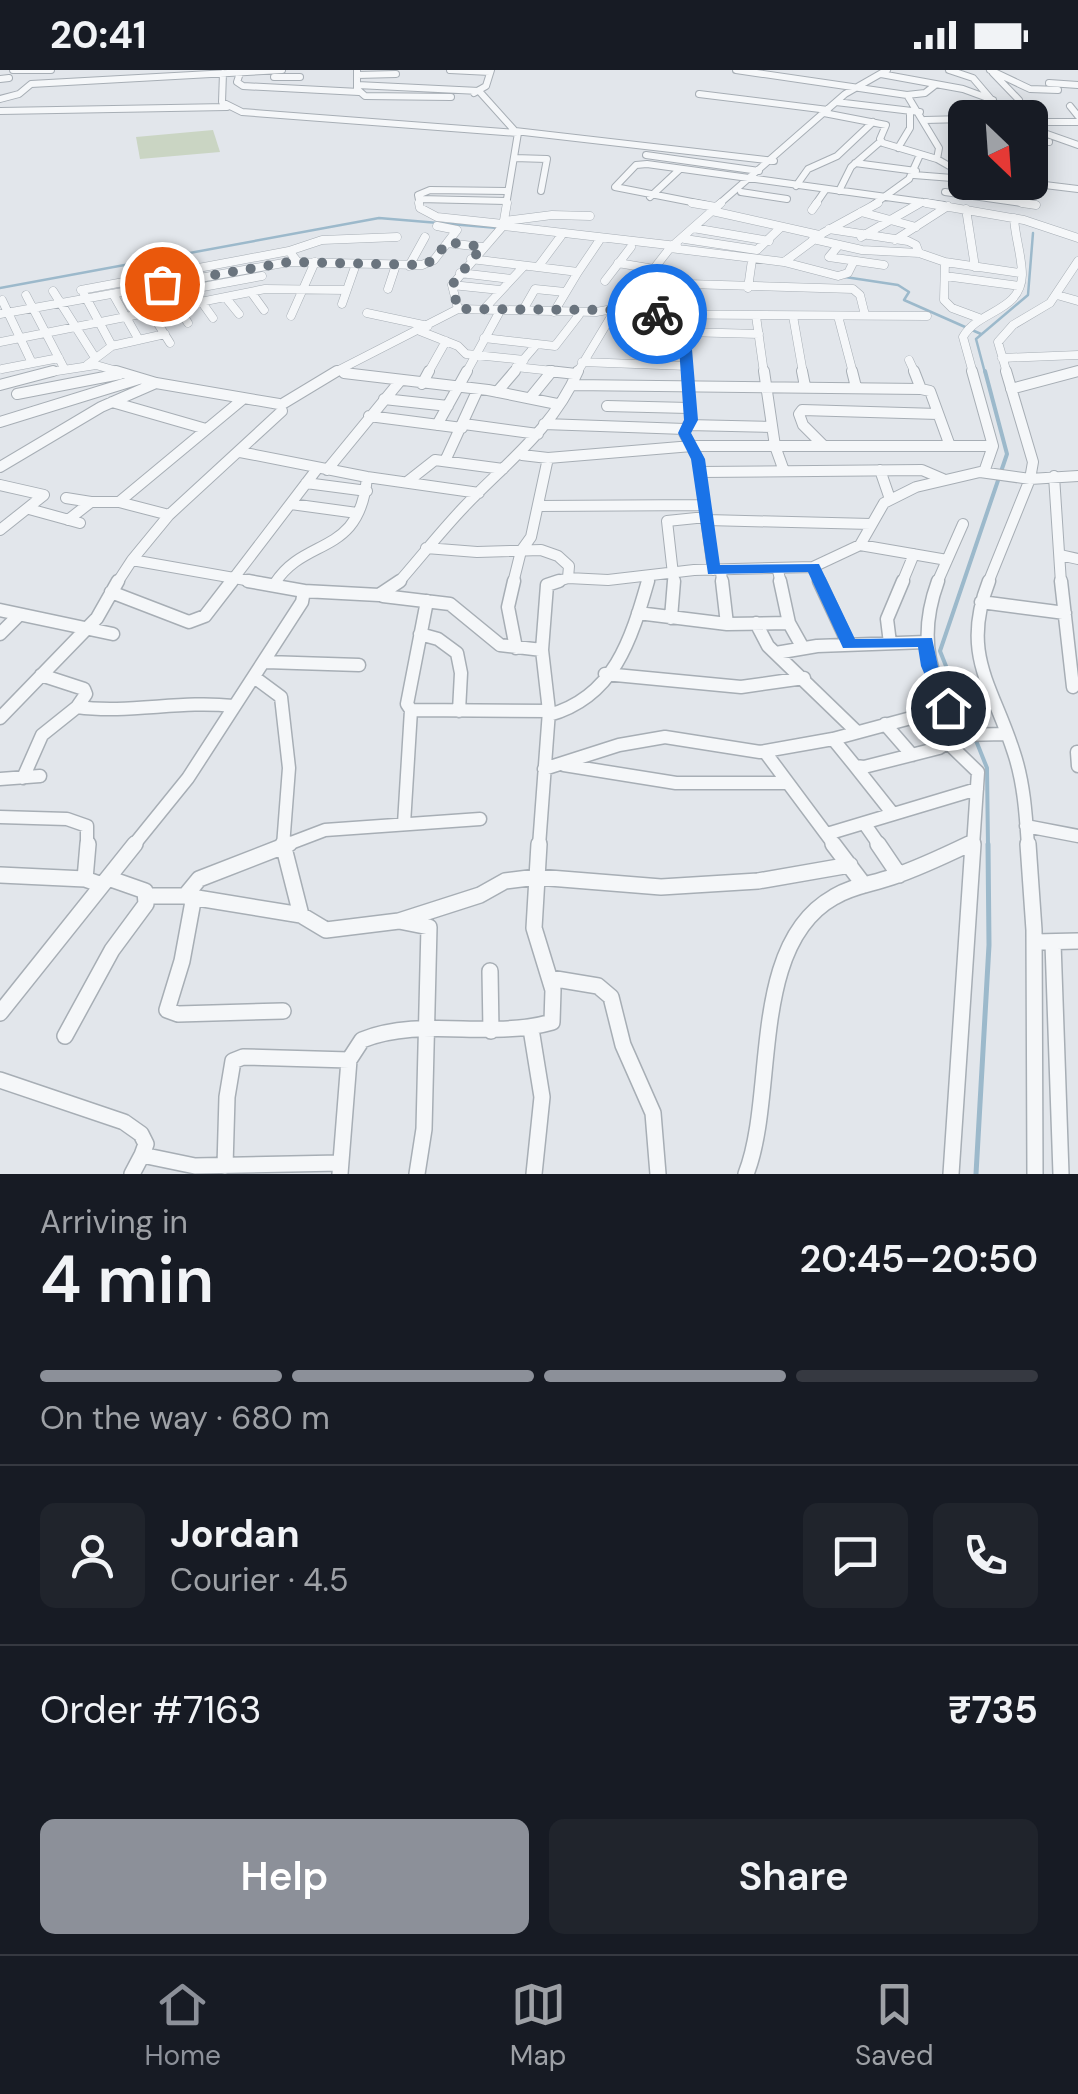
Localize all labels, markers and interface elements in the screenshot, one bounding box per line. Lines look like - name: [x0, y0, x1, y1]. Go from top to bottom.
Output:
- text: 20:41: [50, 10, 147, 60]
- north arrow: [948, 100, 1048, 200]
- map controls: [948, 100, 1048, 200]
- pin: [120, 242, 205, 327]
- icon: bag: [135, 257, 190, 312]
- courier: [607, 264, 707, 364]
- icon: bike: [630, 287, 685, 342]
- pin: [906, 666, 991, 751]
- icon: home: [921, 681, 976, 736]
- text: Arriving in: [40, 1201, 188, 1243]
- text: 20:45–20:50: [800, 1234, 1038, 1284]
- text: 4 min: [40, 1238, 214, 1322]
- text: On the way · 680 m: [40, 1397, 330, 1439]
- button: person: [40, 1503, 145, 1608]
- button: chat: [803, 1503, 908, 1608]
- button: phone: [933, 1503, 1038, 1608]
- text: Jordan: [170, 1509, 300, 1559]
- text: Courier · 4.5: [170, 1559, 348, 1601]
- text: Order #7163: [40, 1685, 262, 1735]
- text: ₹735: [948, 1685, 1038, 1735]
- button: Help: [40, 1819, 529, 1934]
- button: Share: [549, 1819, 1038, 1934]
- tab: Home: [144, 1977, 221, 2074]
- tab: Map: [510, 1977, 566, 2074]
- tab: Saved: [855, 1977, 934, 2074]

